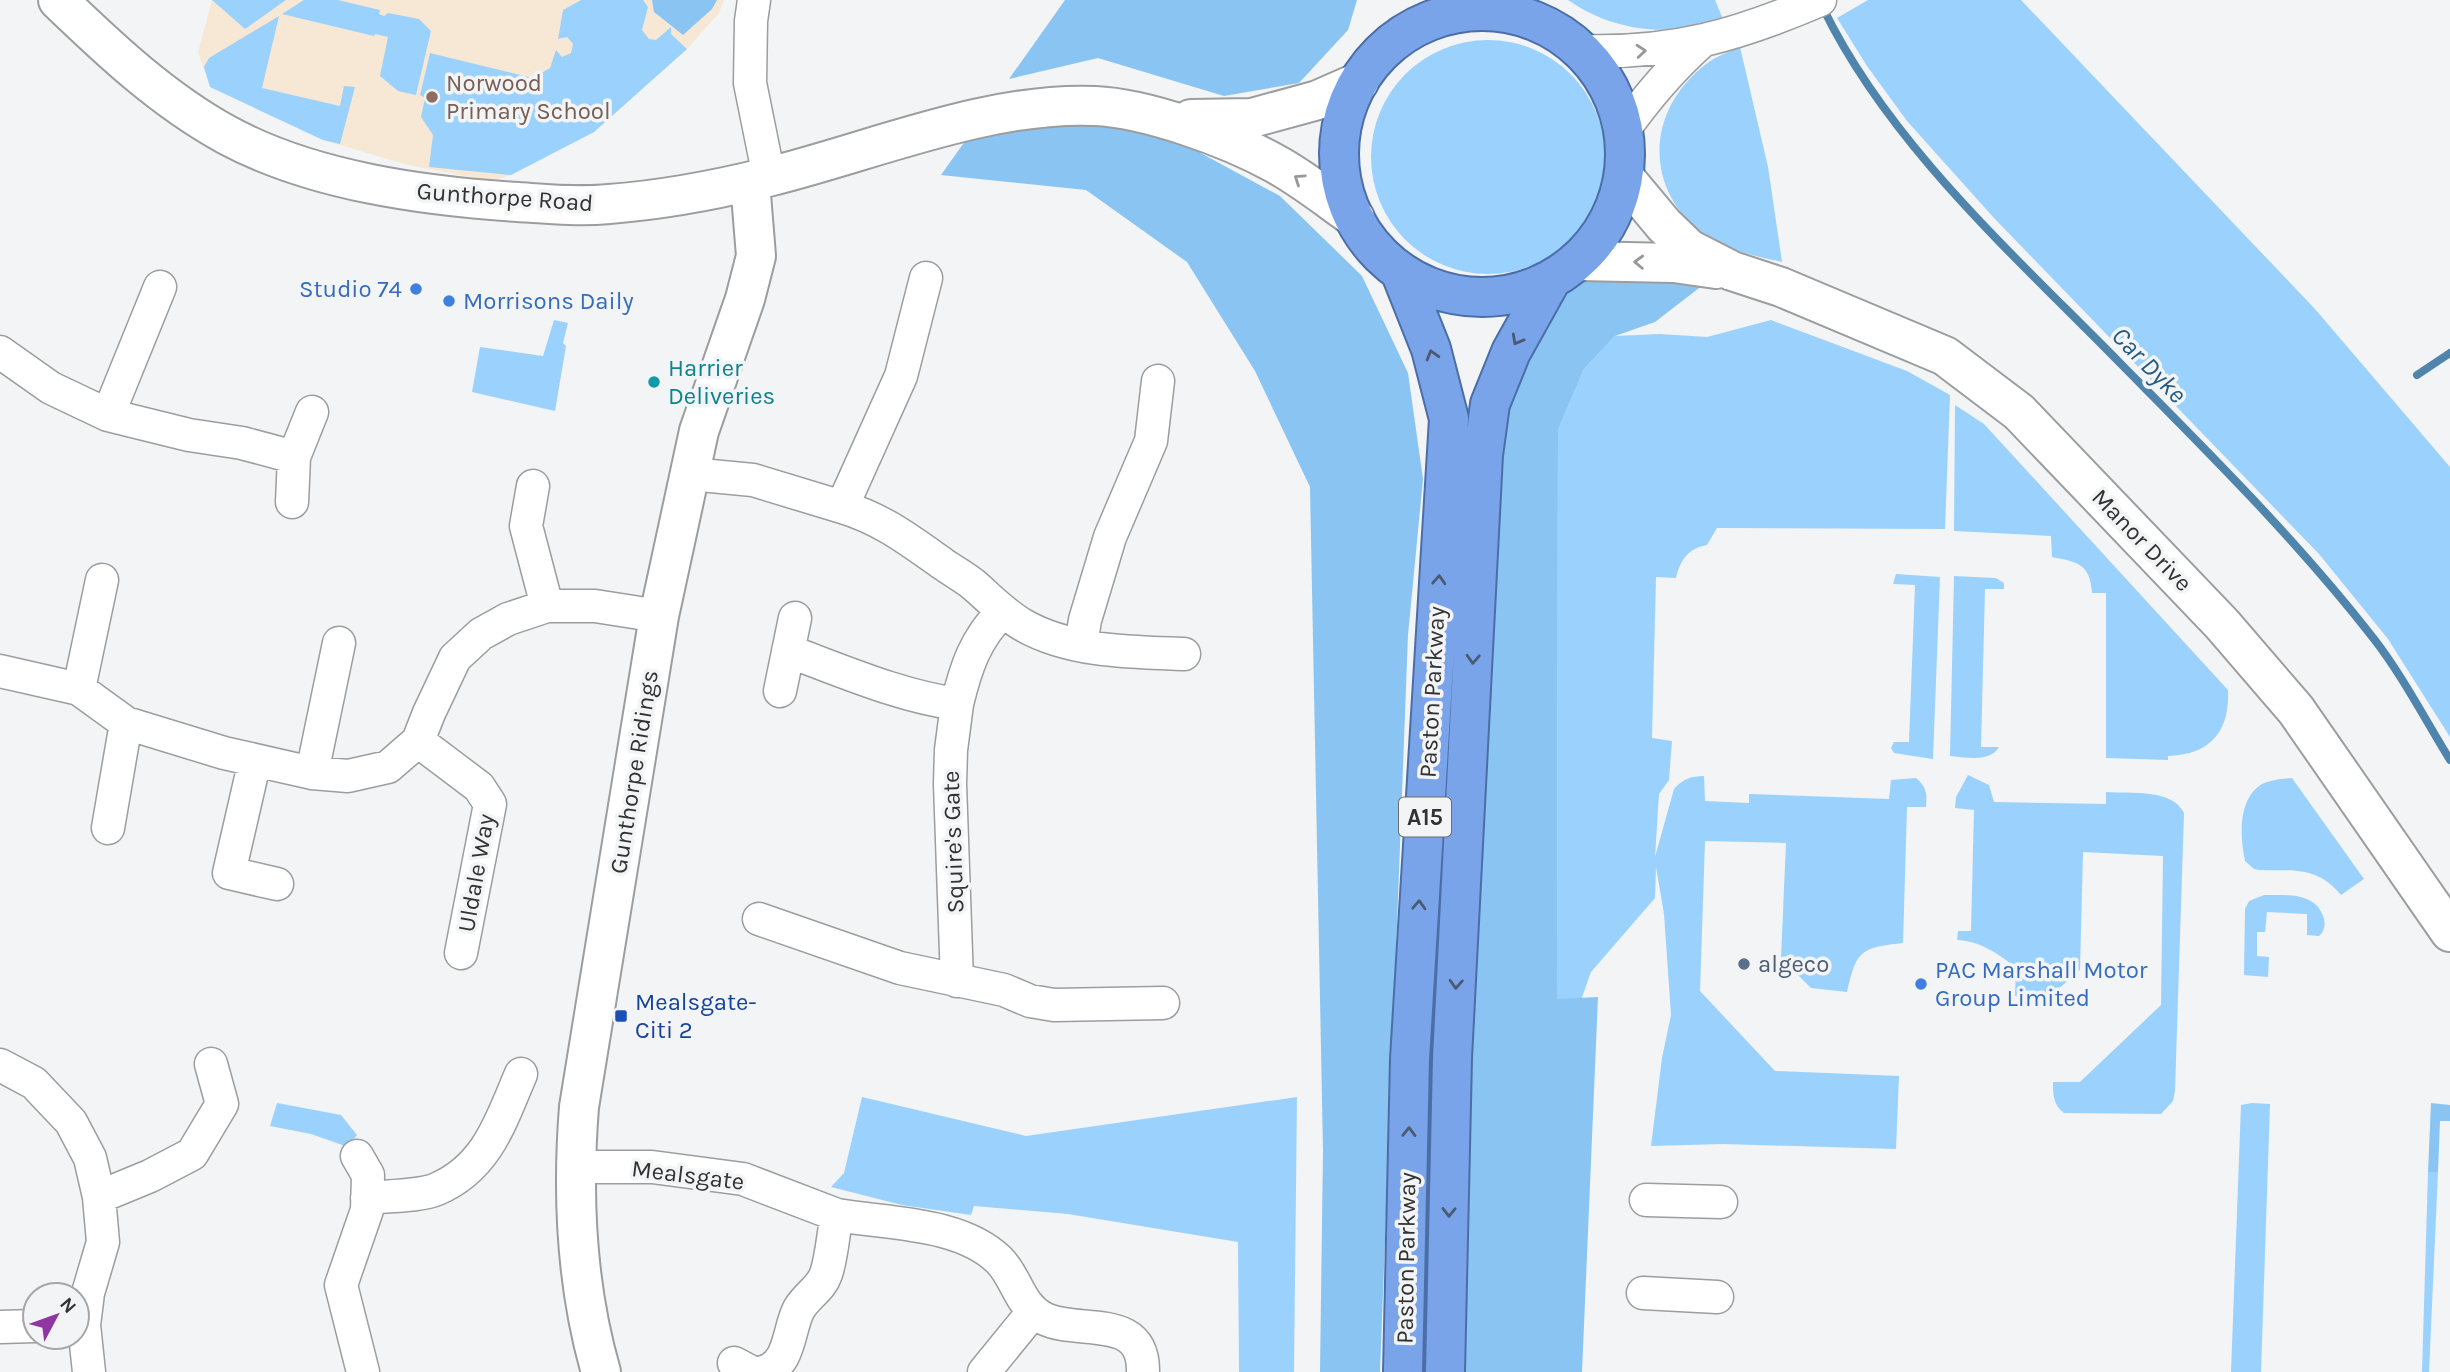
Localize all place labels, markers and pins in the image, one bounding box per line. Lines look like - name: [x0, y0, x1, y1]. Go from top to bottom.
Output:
- place label: Norwood Primary School: [446, 69, 611, 125]
- marker: Norwood Primary School: [424, 89, 440, 105]
- place label: Studio 74: [299, 275, 402, 303]
- marker: Studio 74: [408, 281, 424, 297]
- place label: Morrisons Daily: [463, 287, 634, 315]
- marker: Morrisons Daily: [441, 293, 457, 309]
- place label: Harrier Deliveries: [668, 354, 775, 410]
- marker: Harrier Deliveries: [646, 374, 662, 390]
- place label: algeco: [1758, 950, 1829, 978]
- marker: algeco: [1736, 956, 1752, 972]
- place label: PAC Marshall Motor Group Limited: [1935, 956, 2148, 1012]
- marker: PAC Marshall Motor Group Limited: [1913, 976, 1929, 992]
- place label: Mealsgate- Citi 2: [635, 988, 757, 1044]
- marker: Mealsgate- Citi 2: [613, 1008, 629, 1024]

